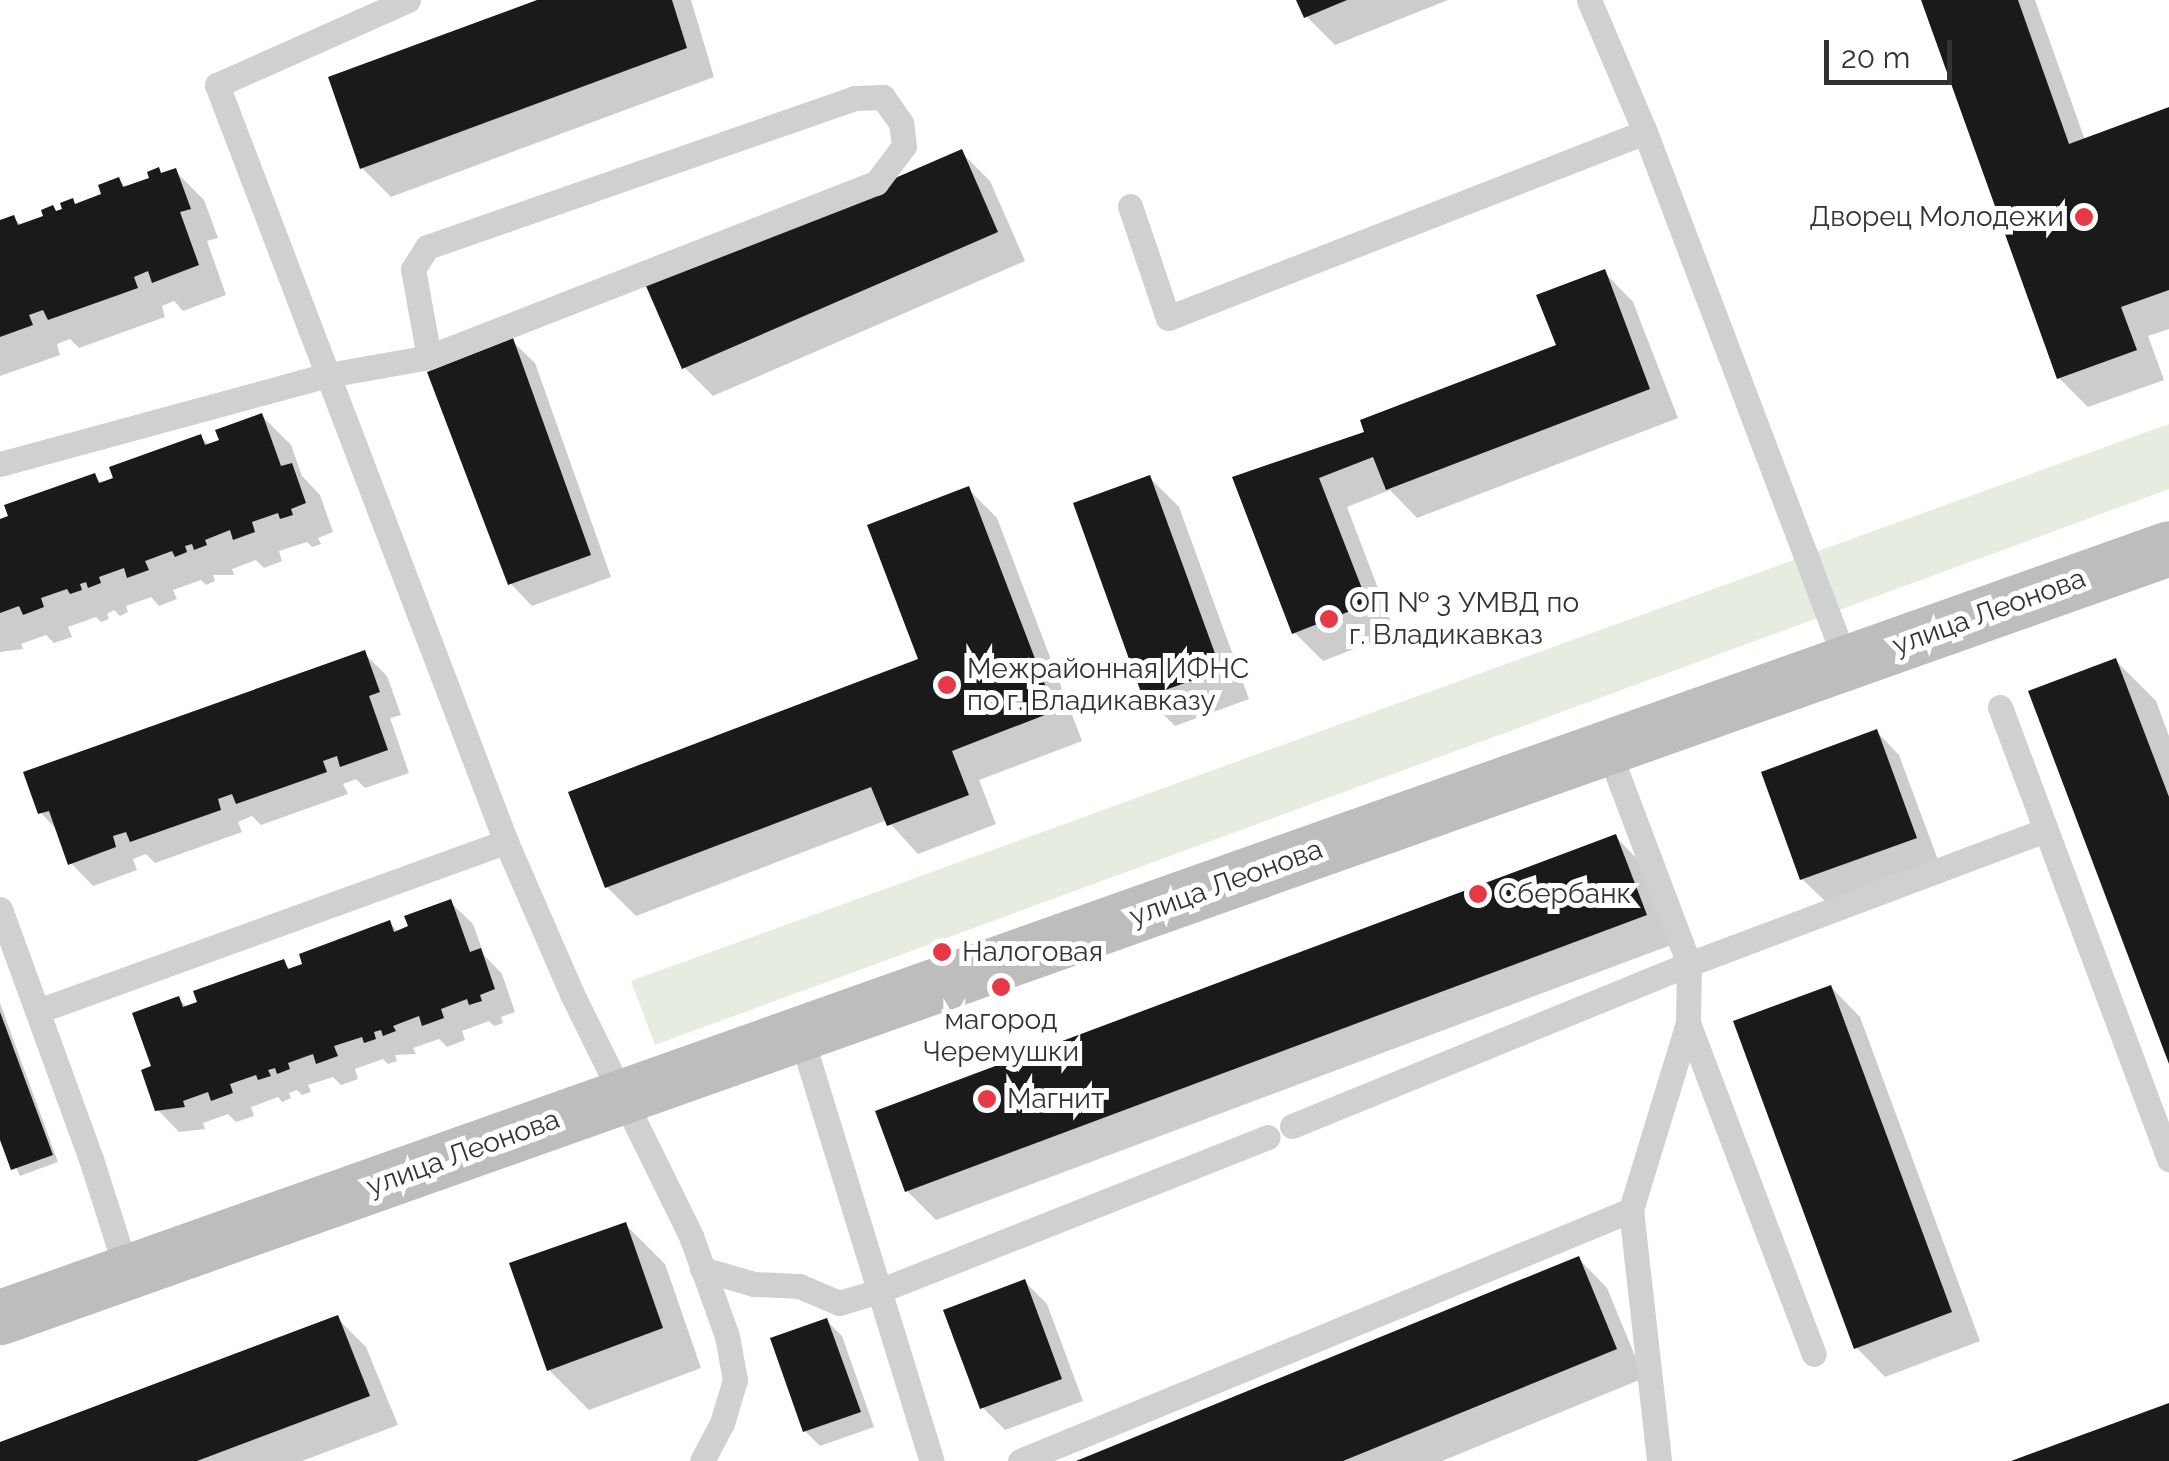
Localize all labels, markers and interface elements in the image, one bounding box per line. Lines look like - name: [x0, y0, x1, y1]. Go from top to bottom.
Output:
- scale bar: [1829, 20, 1956, 82]
- text: 20 m: [1841, 40, 1910, 75]
- place label: Дворец Молодежи: [1809, 200, 2064, 234]
- marker: Дворец Молодежи: [2073, 206, 2095, 228]
- street label: улица Леонова: [1888, 561, 2090, 663]
- place label: ОП № 3 УМВД по г. Владикавказ: [1349, 586, 1579, 652]
- marker: ОП № 3 УМВД по г. Владикавказ: [1318, 608, 1340, 630]
- place label: Межрайонная ИФНС по г. Владикавказу: [967, 652, 1249, 718]
- marker: Межрайонная ИФНС по г. Владикавказу: [936, 674, 958, 696]
- street label: улица Леонова: [1125, 832, 1327, 934]
- place label: Сбербанк: [1498, 877, 1631, 911]
- marker: Сбербанк: [1467, 883, 1489, 905]
- place label: Налоговая: [962, 935, 1103, 969]
- marker: Налоговая: [931, 941, 953, 963]
- marker: магород Черемушки: [990, 976, 1012, 998]
- place label: магород Черемушки: [923, 1003, 1079, 1069]
- place label: Магнит: [1007, 1082, 1104, 1116]
- marker: Магнит: [976, 1088, 998, 1110]
- street label: улица Леонова: [362, 1102, 564, 1204]

